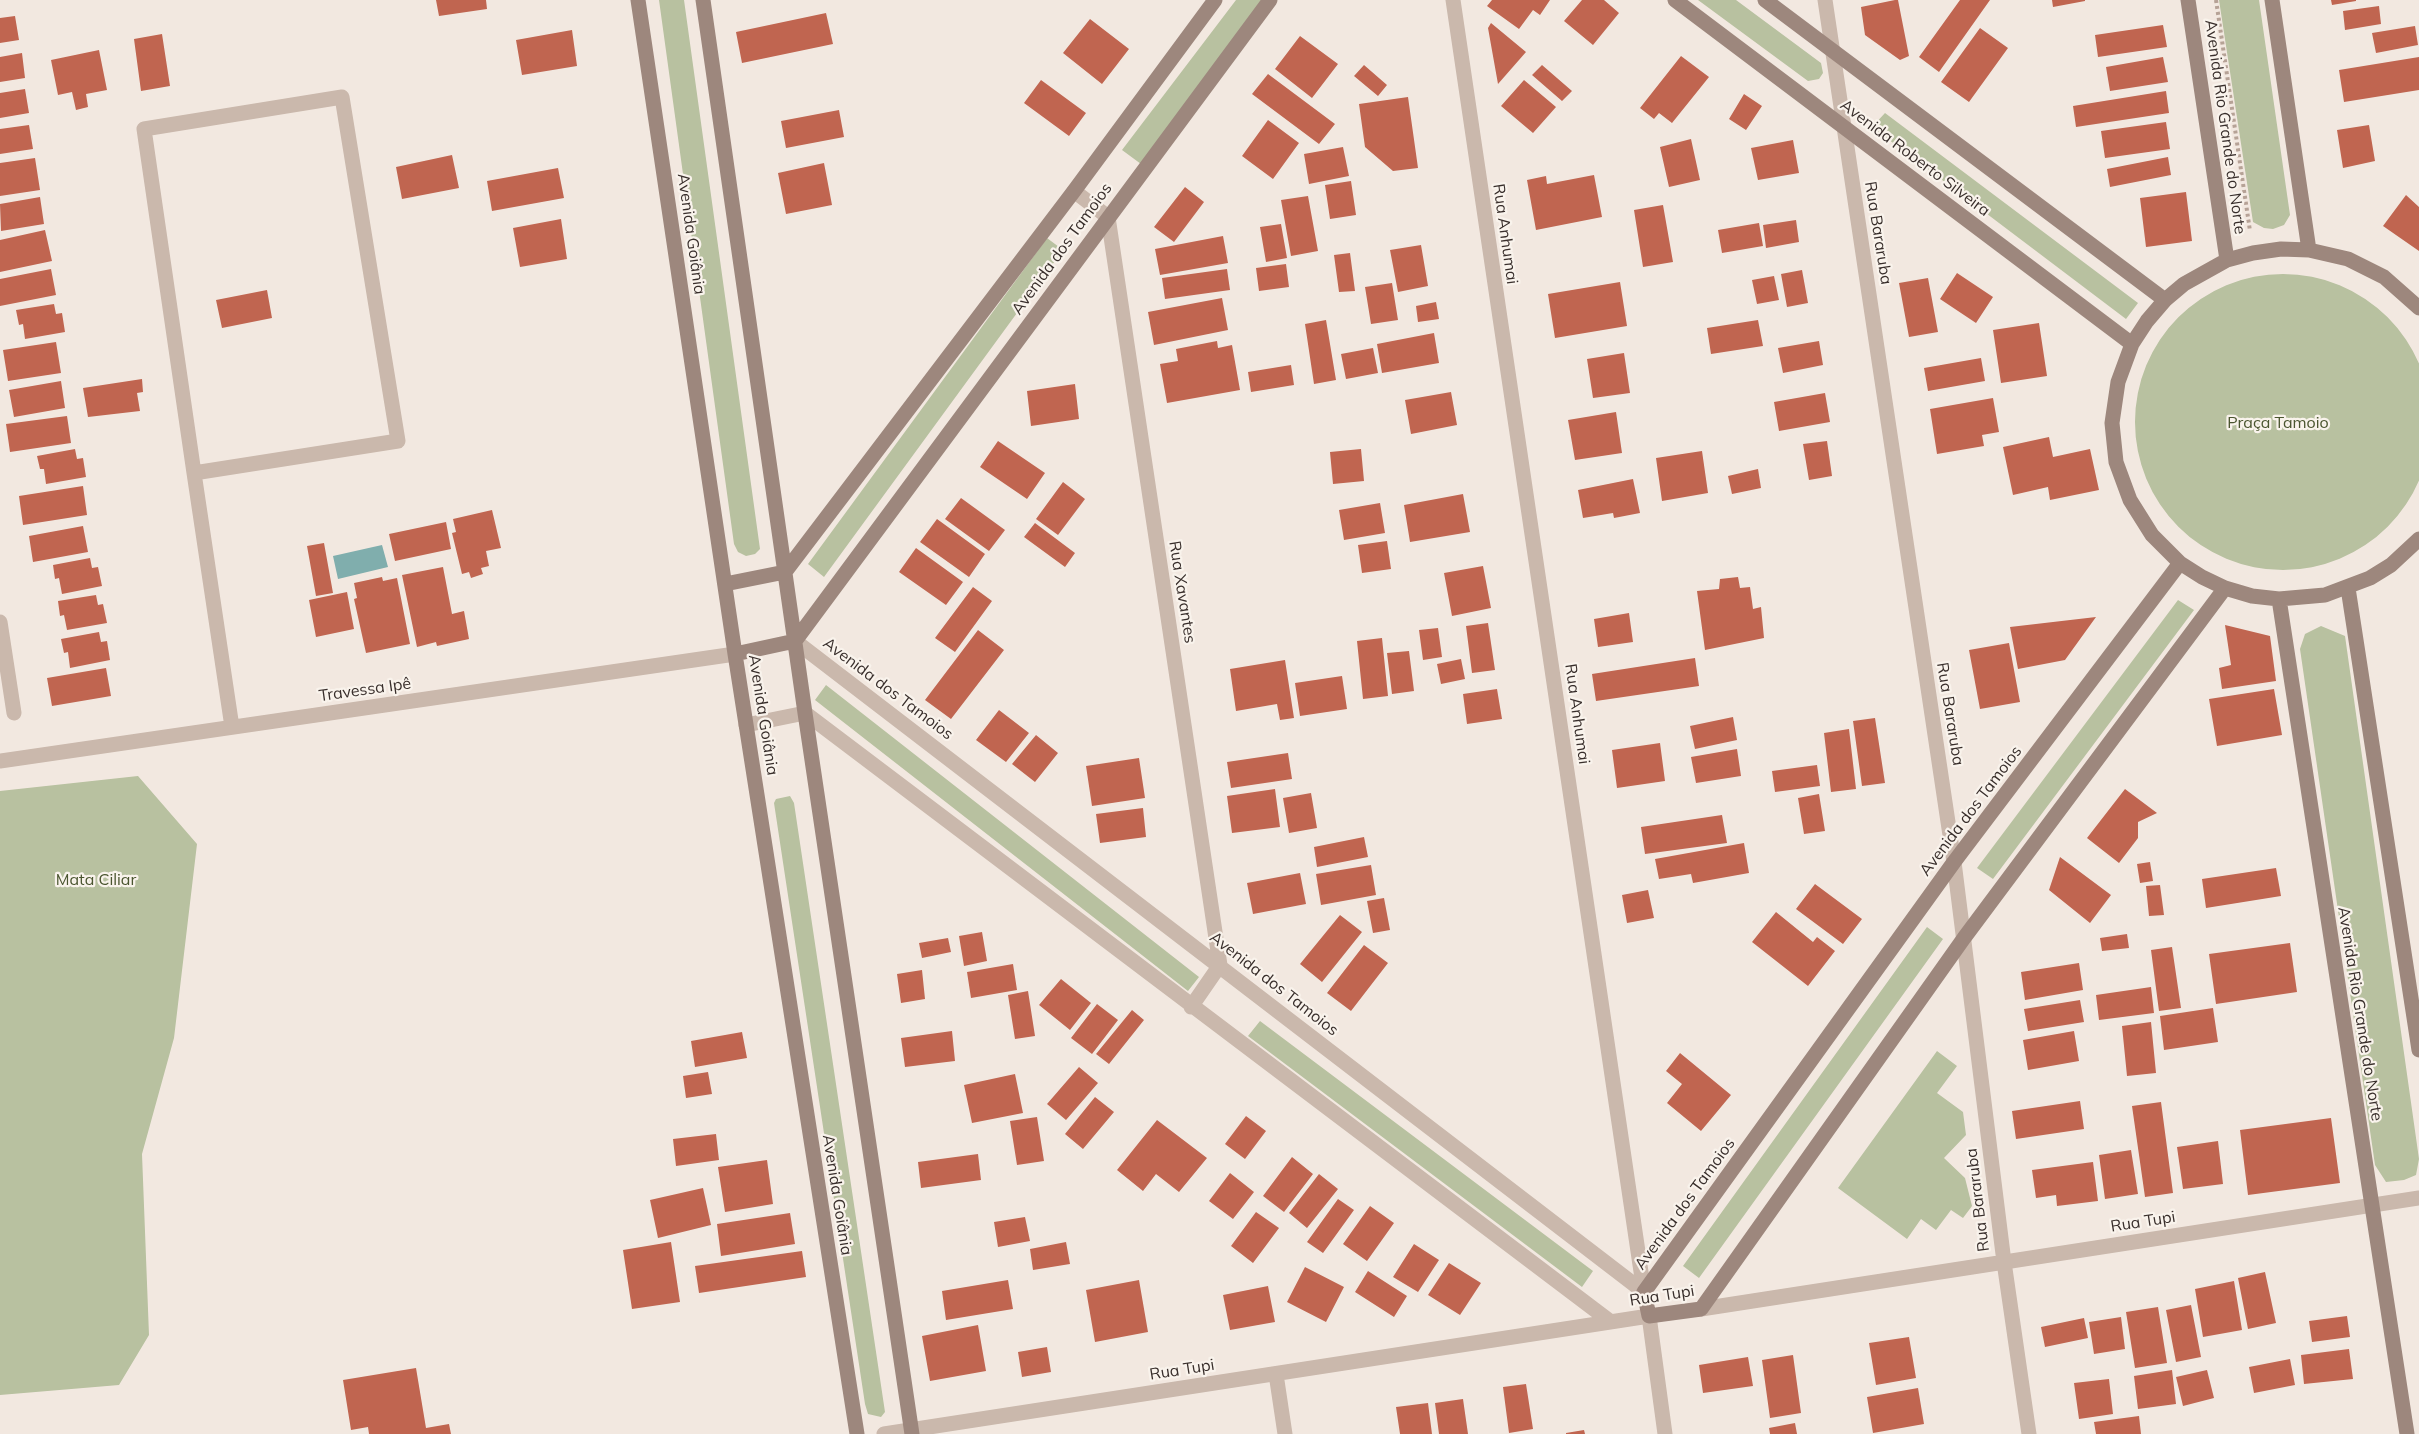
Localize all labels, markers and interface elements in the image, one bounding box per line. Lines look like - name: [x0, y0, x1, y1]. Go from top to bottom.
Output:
- street label: Avenida Rio Grande do Norte: [2200, 18, 2250, 236]
- street label: Avenida Roberto Silveira: [1836, 96, 1994, 220]
- street label: Avenida Goiânia: [673, 172, 709, 296]
- street label: Avenida dos Tamoios: [1008, 179, 1116, 319]
- street label: Rua Bararuba: [1860, 180, 1896, 286]
- street label: Rua Anhumai: [1488, 183, 1522, 285]
- park label: Praça Tamoio: [2227, 413, 2329, 433]
- street label: Rua Xavantes: [1164, 539, 1200, 645]
- street label: Avenida dos Tamoios: [819, 634, 957, 744]
- street label: Avenida Goiânia: [744, 653, 782, 777]
- street label: Rua Bararuba: [1932, 661, 1968, 767]
- street label: Rua Anhumai: [1560, 663, 1594, 765]
- street label: Travessa Ipê: [318, 674, 412, 706]
- street label: Avenida dos Tamoios: [1916, 742, 2026, 880]
- park label: Mata Ciliar: [56, 870, 136, 890]
- street label: Avenida Rio Grande do Norte: [2334, 906, 2386, 1122]
- street label: Avenida dos Tamoios: [1206, 928, 1342, 1040]
- street label: Avenida Goiânia: [818, 1133, 856, 1257]
- street label: Avenida dos Tamoios: [1631, 1134, 1739, 1274]
- street label: Rua Bararuba: [1962, 1147, 1994, 1253]
- street label: Rua Tupi: [2109, 1207, 2177, 1237]
- street label: Rua Tupi: [1628, 1281, 1696, 1311]
- street label: Rua Tupi: [1148, 1355, 1216, 1385]

